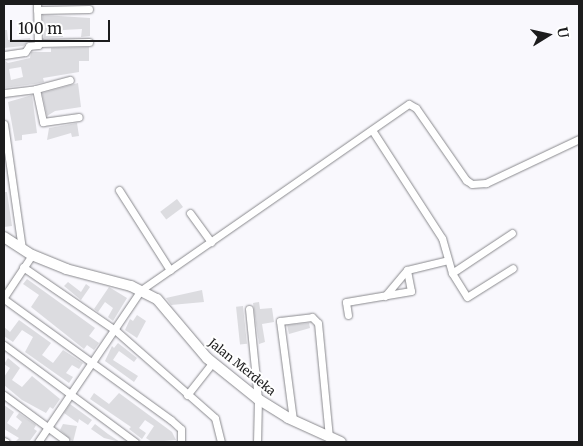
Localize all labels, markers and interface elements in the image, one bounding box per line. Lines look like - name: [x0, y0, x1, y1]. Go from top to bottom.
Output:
- scale bar: [12, 10, 112, 42]
- north arrow: [523, 10, 573, 60]
- text: 100 m: [18, 19, 62, 38]
- text: U: [553, 26, 573, 39]
- street label: Jalan Merdeka: [206, 336, 278, 398]

